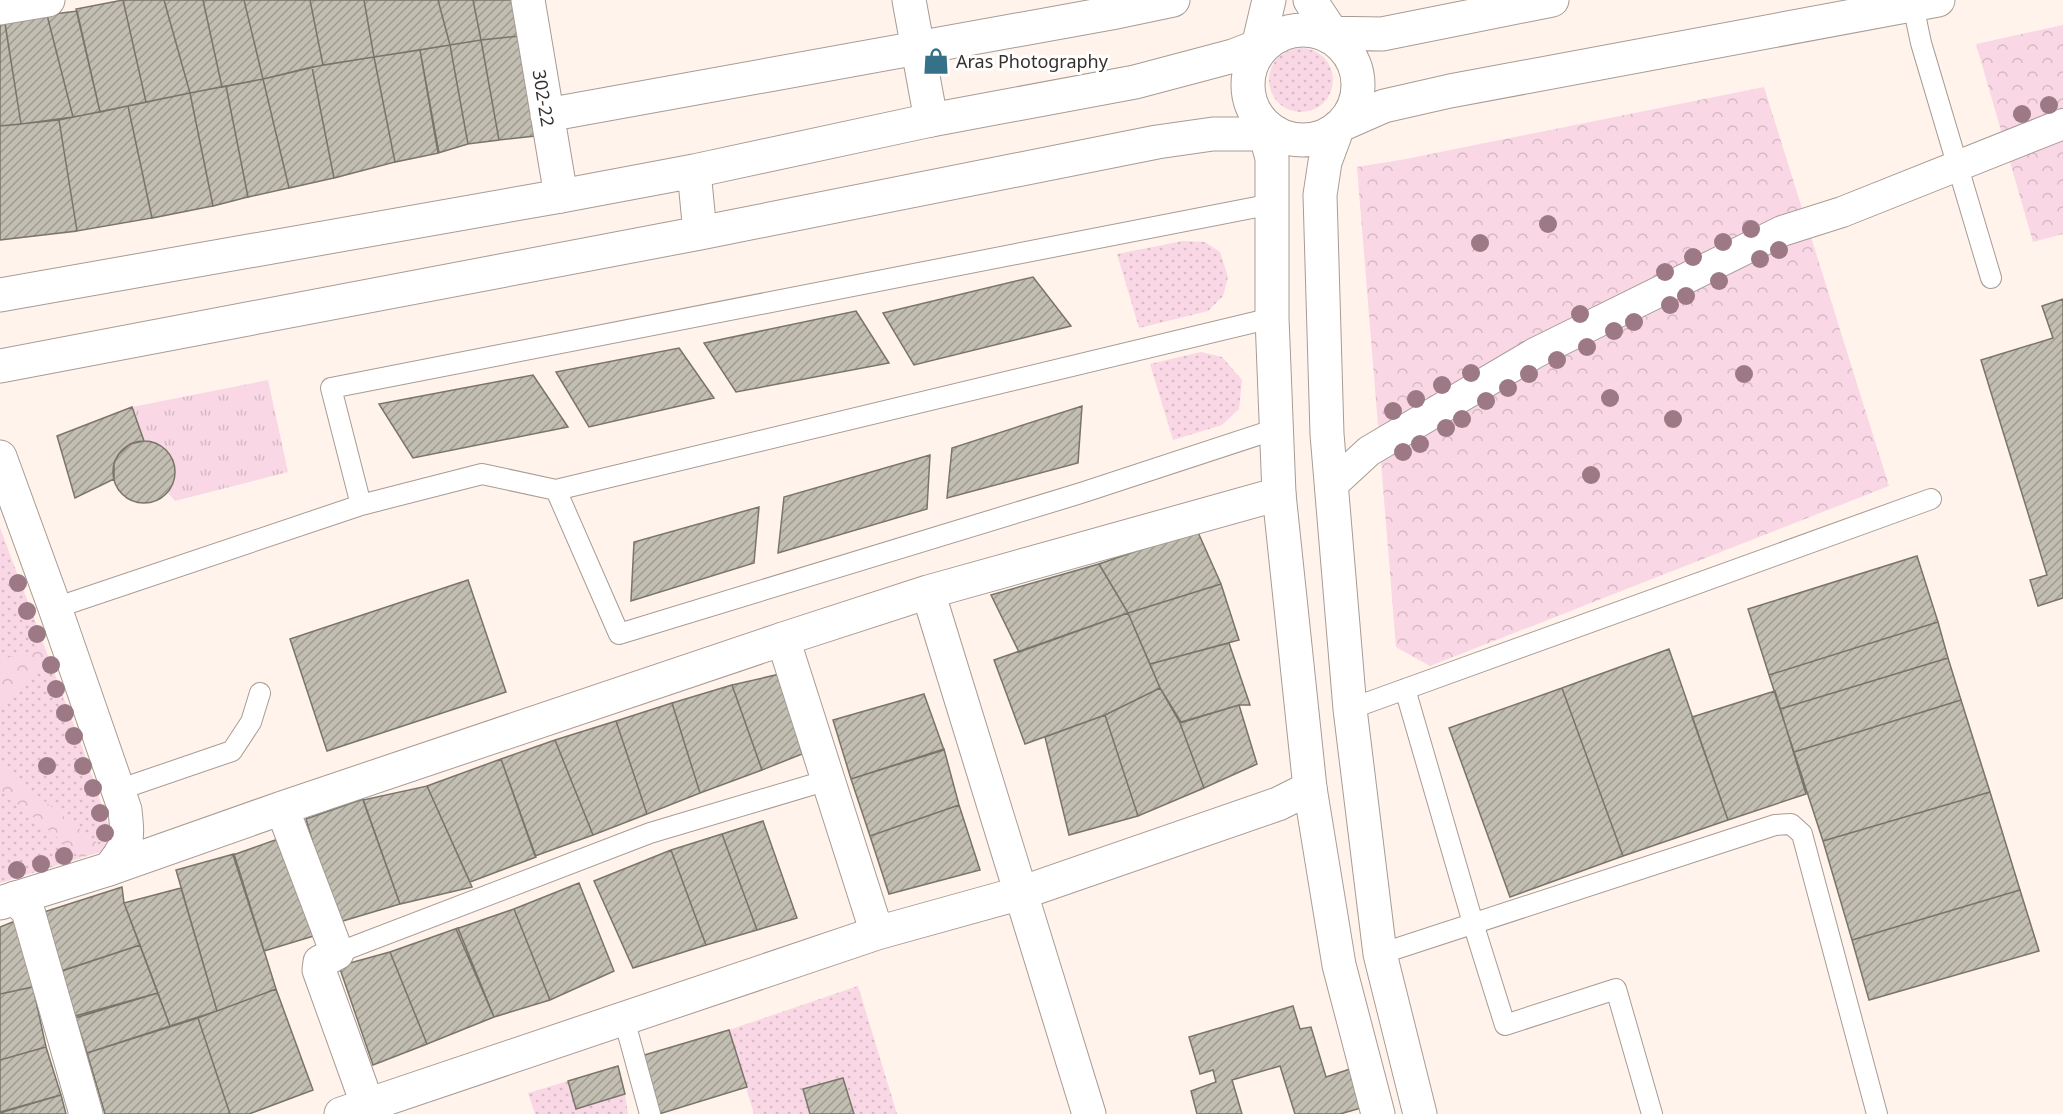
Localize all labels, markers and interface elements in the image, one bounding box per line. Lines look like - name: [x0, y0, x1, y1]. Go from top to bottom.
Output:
- shop icon: Aras Photography: [921, 46, 951, 76]
- place label: Aras Photography: [956, 49, 1109, 73]
- street label: 302-22: [528, 68, 560, 128]

